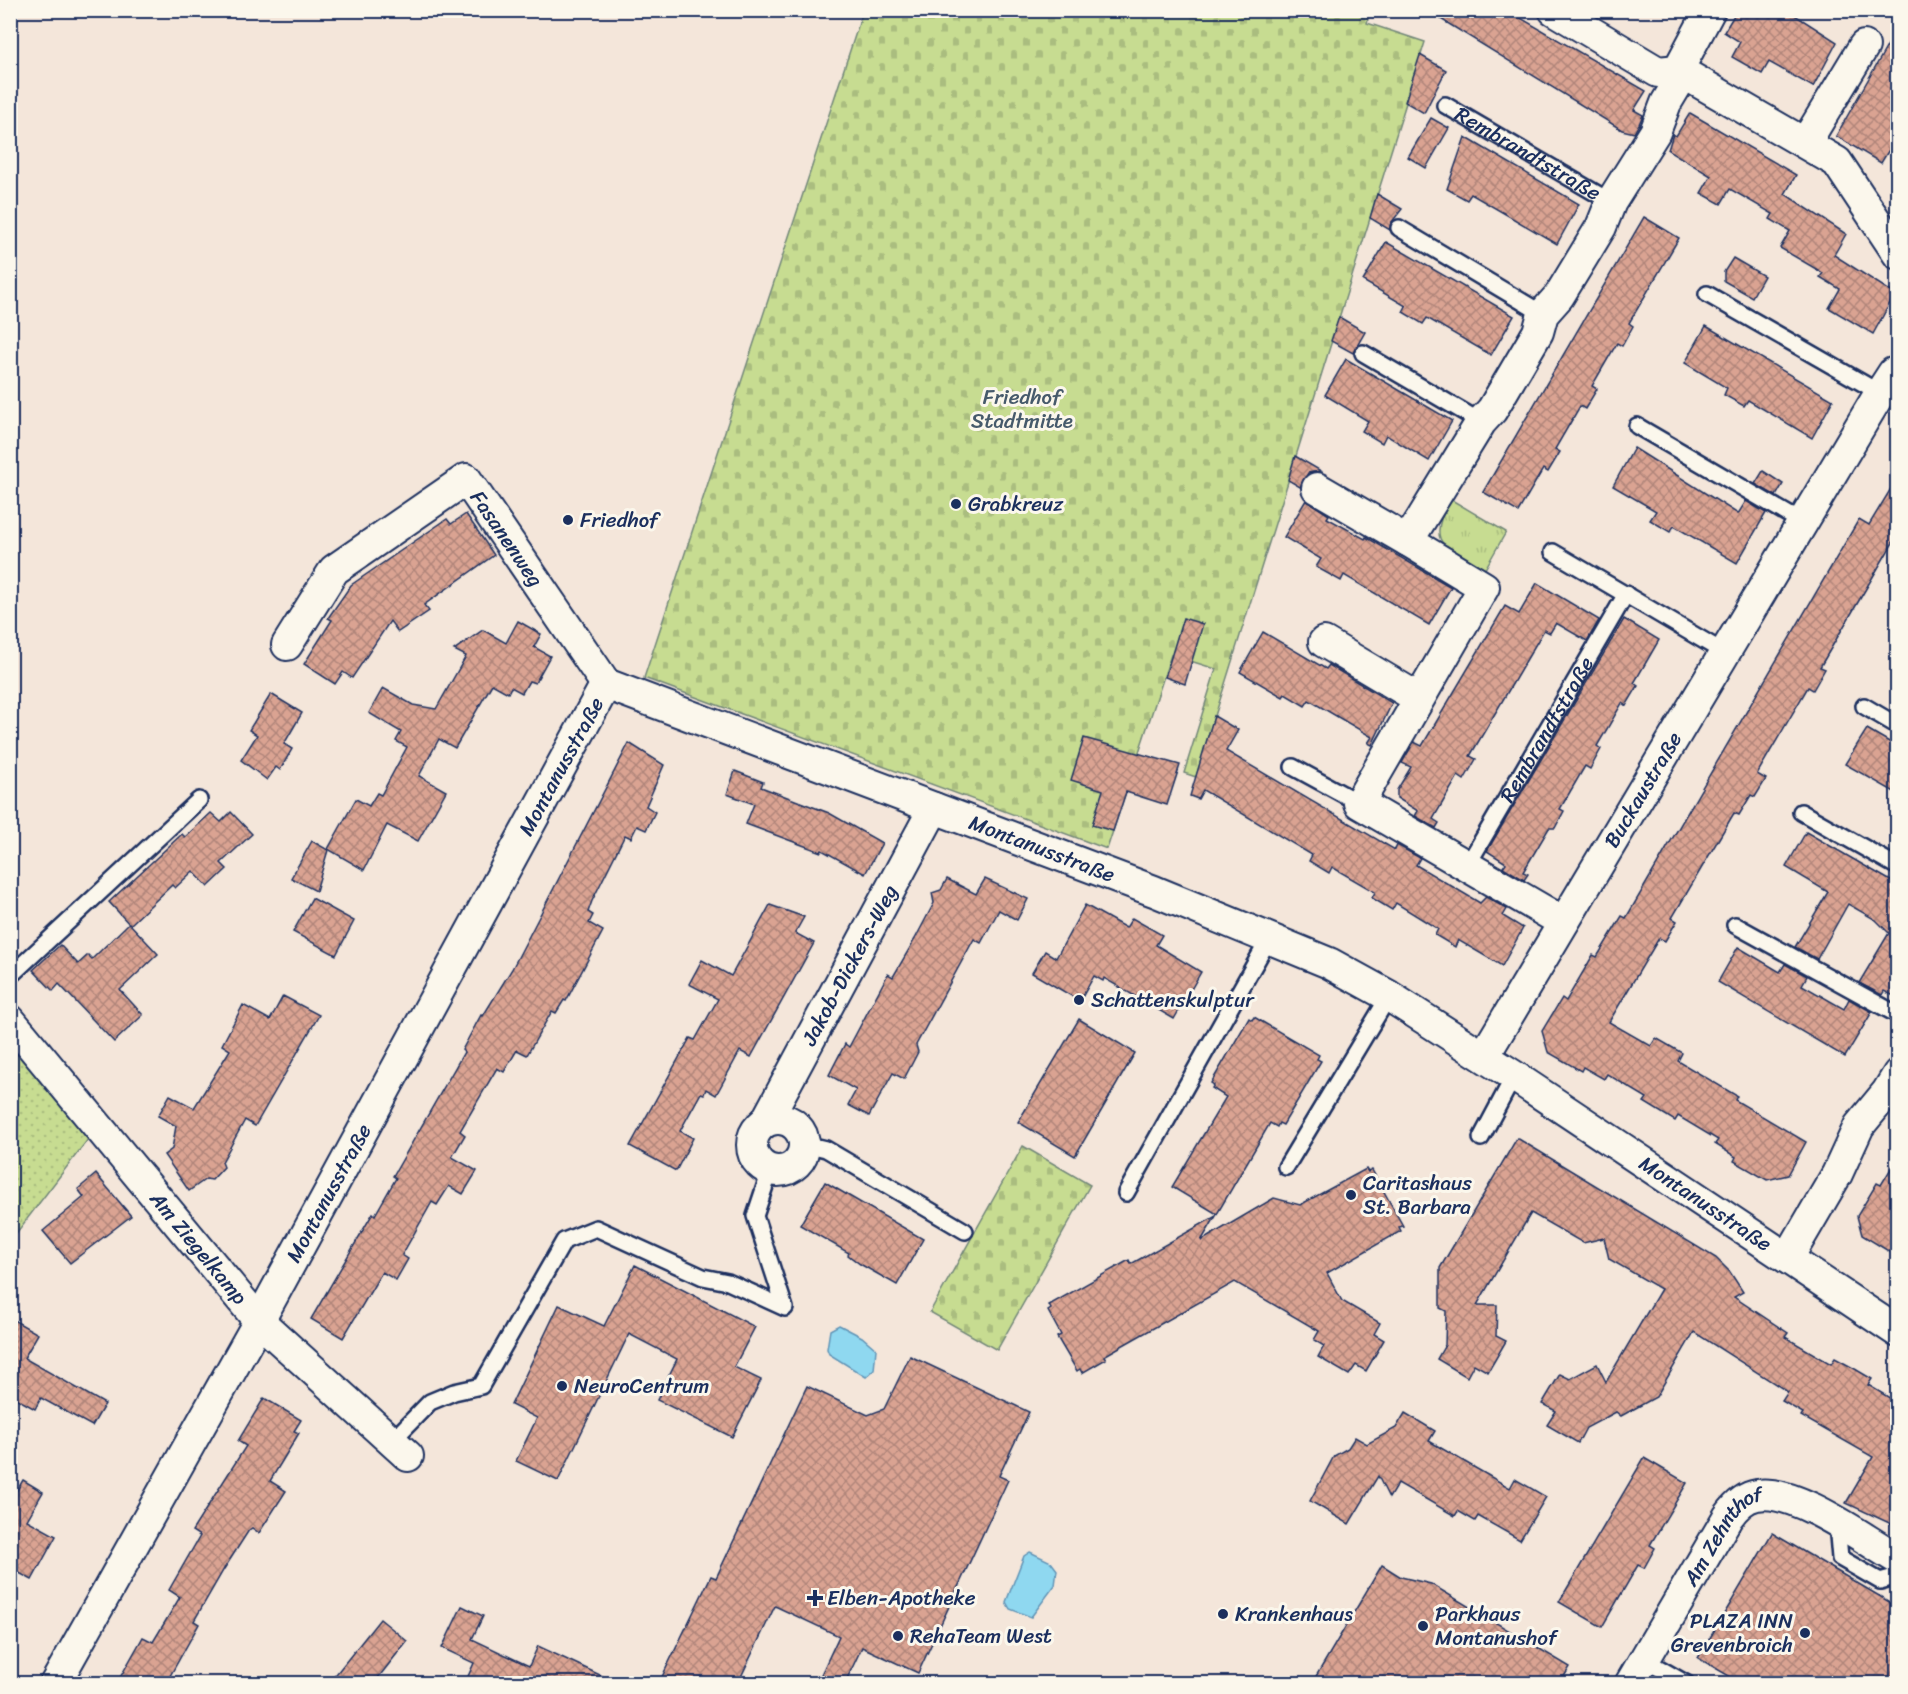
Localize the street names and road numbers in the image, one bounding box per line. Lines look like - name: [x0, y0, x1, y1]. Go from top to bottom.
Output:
- street label: Rembrandtstraße: [1447, 96, 1609, 211]
- street label: Fasanenweg: [460, 482, 554, 595]
- street label: Rembrandtstraße: [1489, 649, 1605, 810]
- street label: Montanusstraße: [508, 690, 615, 843]
- street label: Buckaustraße: [1593, 724, 1693, 856]
- street label: Montanusstraße: [963, 804, 1121, 894]
- street label: Jakob-Dickers-Weg: [790, 877, 909, 1054]
- street label: Montanusstraße: [275, 1116, 382, 1270]
- street label: Montanusstraße: [1631, 1145, 1780, 1262]
- street label: Am Ziegelkamp: [139, 1182, 258, 1314]
- street label: Am Zehnthof: [1672, 1475, 1767, 1594]

